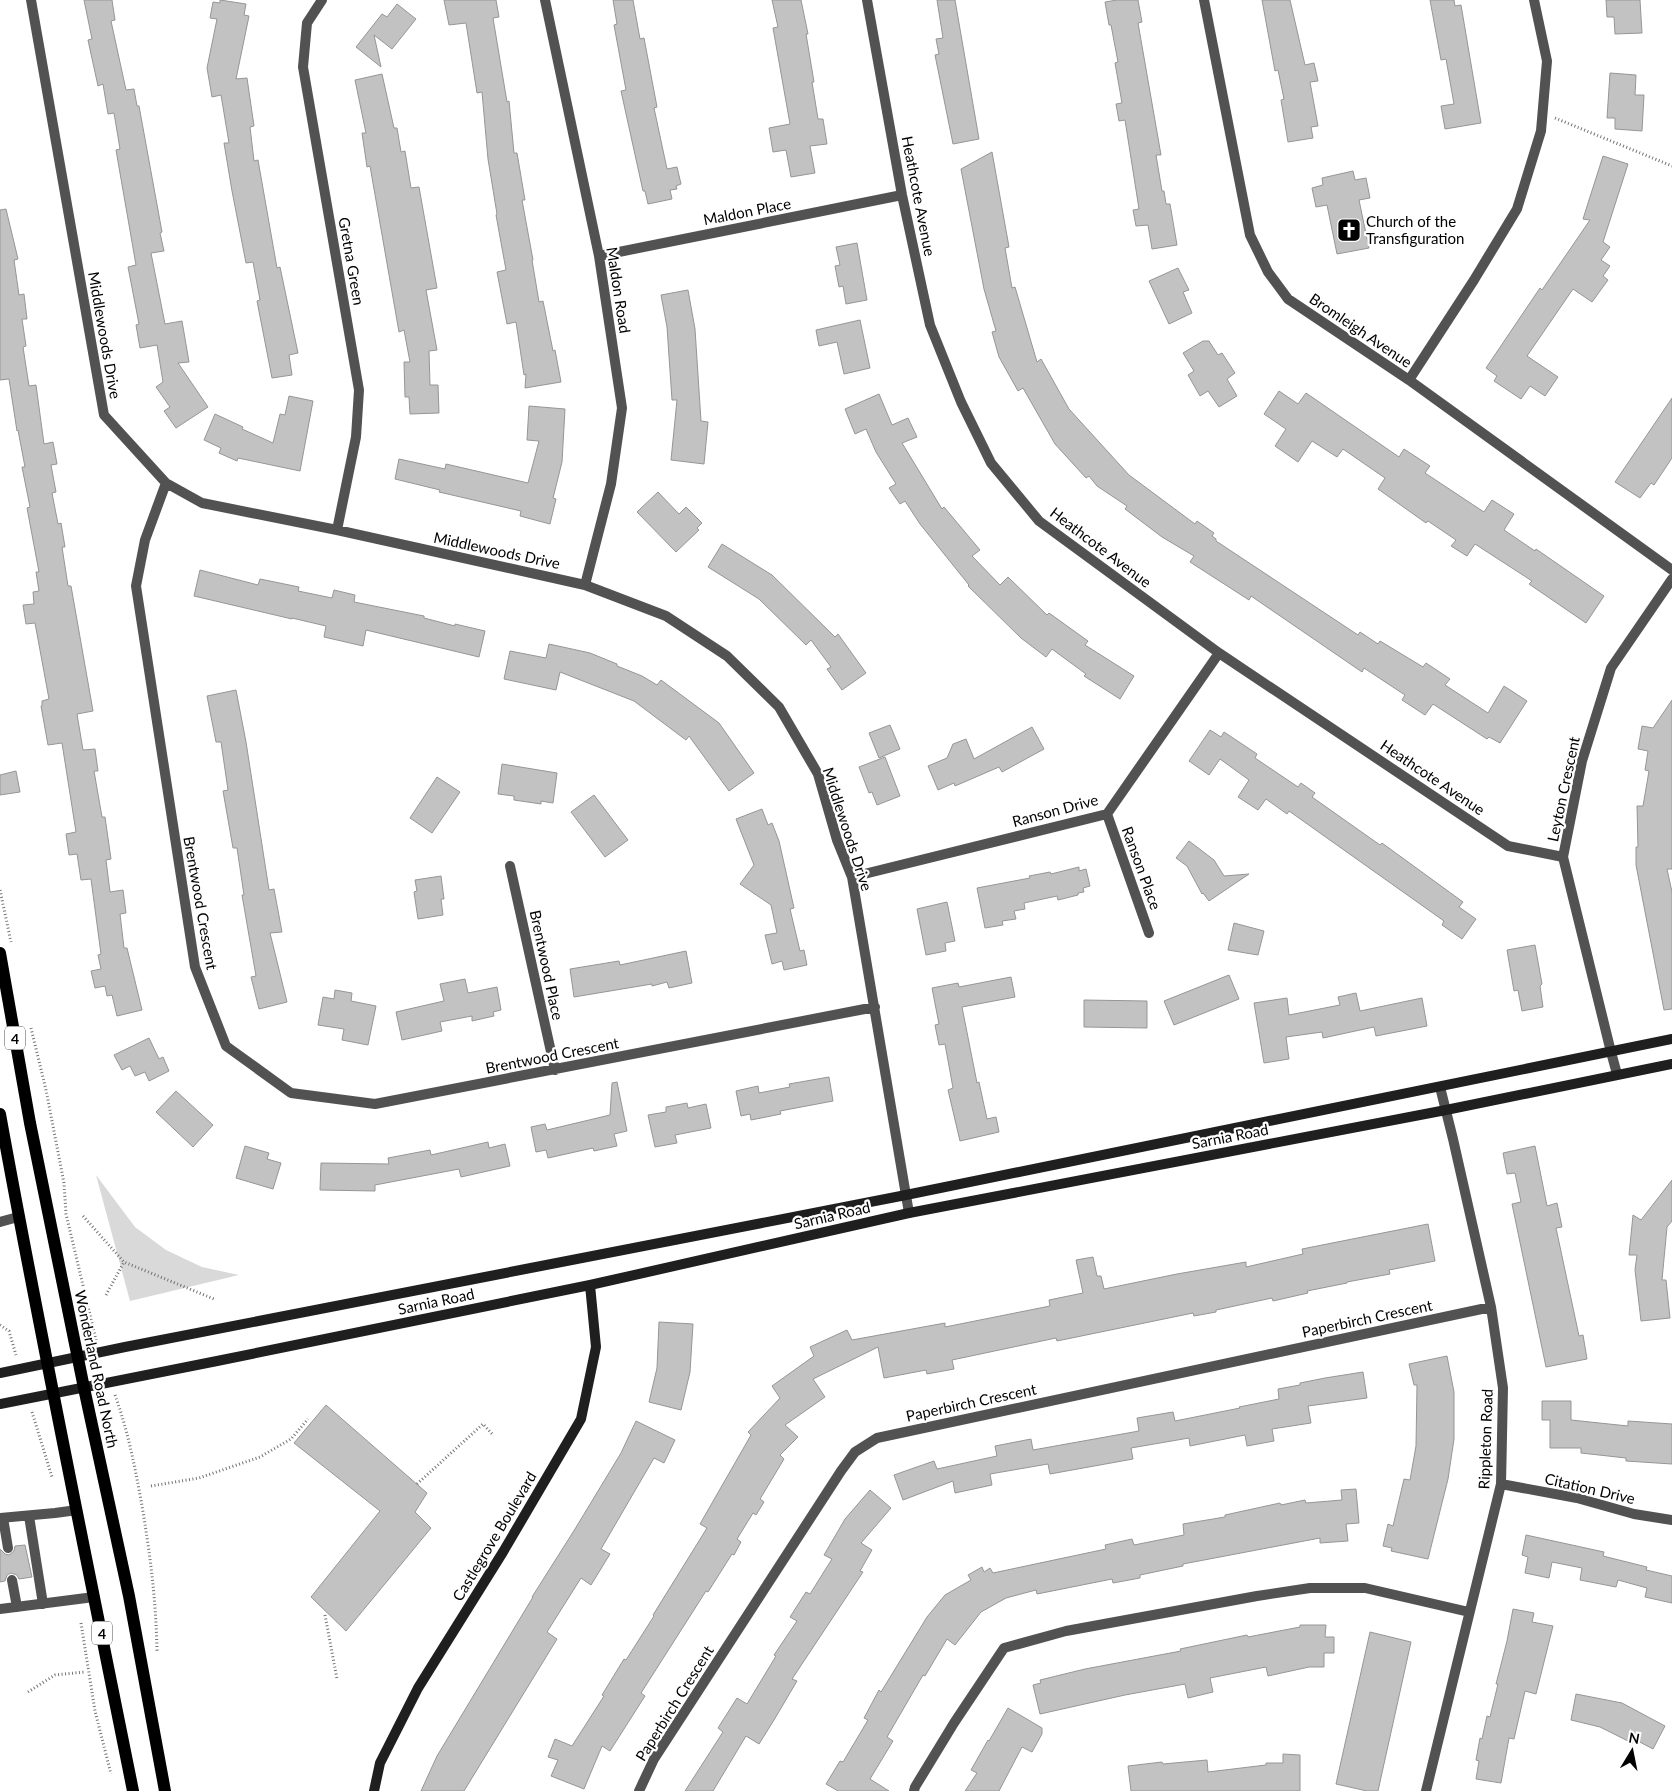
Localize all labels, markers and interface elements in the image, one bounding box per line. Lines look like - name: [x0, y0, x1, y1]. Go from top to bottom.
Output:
- street label: Heathcote Avenue: [899, 134, 939, 258]
- street label: Maldon Place: [702, 194, 792, 228]
- place label: Church of the Transfiguration: [1366, 212, 1464, 247]
- street label: Gretna Green: [335, 216, 369, 306]
- church icon: Church of the Transfiguration: [1336, 217, 1362, 243]
- street label: Maldon Road: [603, 246, 635, 334]
- street label: Middlewoods Drive: [85, 270, 125, 400]
- street label: Bromleigh Avenue: [1306, 289, 1416, 371]
- street label: Heathcote Avenue: [1047, 503, 1155, 591]
- street label: Middlewoods Drive: [432, 528, 562, 572]
- street label: Leyton Crescent: [1543, 734, 1583, 843]
- street label: Heathcote Avenue: [1377, 735, 1489, 819]
- street label: Middlewoods Drive: [820, 765, 876, 893]
- street label: Ranson Drive: [1010, 790, 1100, 830]
- street label: Ranson Place: [1119, 824, 1165, 912]
- street label: Brentwood Crescent: [180, 835, 222, 972]
- street label: Brentwood Place: [527, 908, 567, 1022]
- road number: 4: [5, 1026, 25, 1050]
- street label: Brentwood Crescent: [484, 1033, 621, 1077]
- street label: Sarnia Road: [1190, 1120, 1270, 1152]
- street label: Sarnia Road: [792, 1198, 872, 1232]
- street label: Sarnia Road: [396, 1284, 476, 1318]
- street label: Wonderland Road North: [71, 1288, 123, 1450]
- street label: Paperbirch Crescent: [1300, 1295, 1434, 1341]
- street label: Paperbirch Crescent: [904, 1379, 1038, 1425]
- street label: Rippleton Road: [1474, 1388, 1496, 1490]
- street label: Castlegrove Boulevard: [448, 1468, 540, 1604]
- street label: Citation Drive: [1543, 1469, 1637, 1507]
- road number: 4: [92, 1622, 112, 1645]
- street label: Paperbirch Crescent: [631, 1641, 717, 1764]
- north arrow: [1607, 1726, 1657, 1776]
- text: N: [1628, 1728, 1641, 1747]

